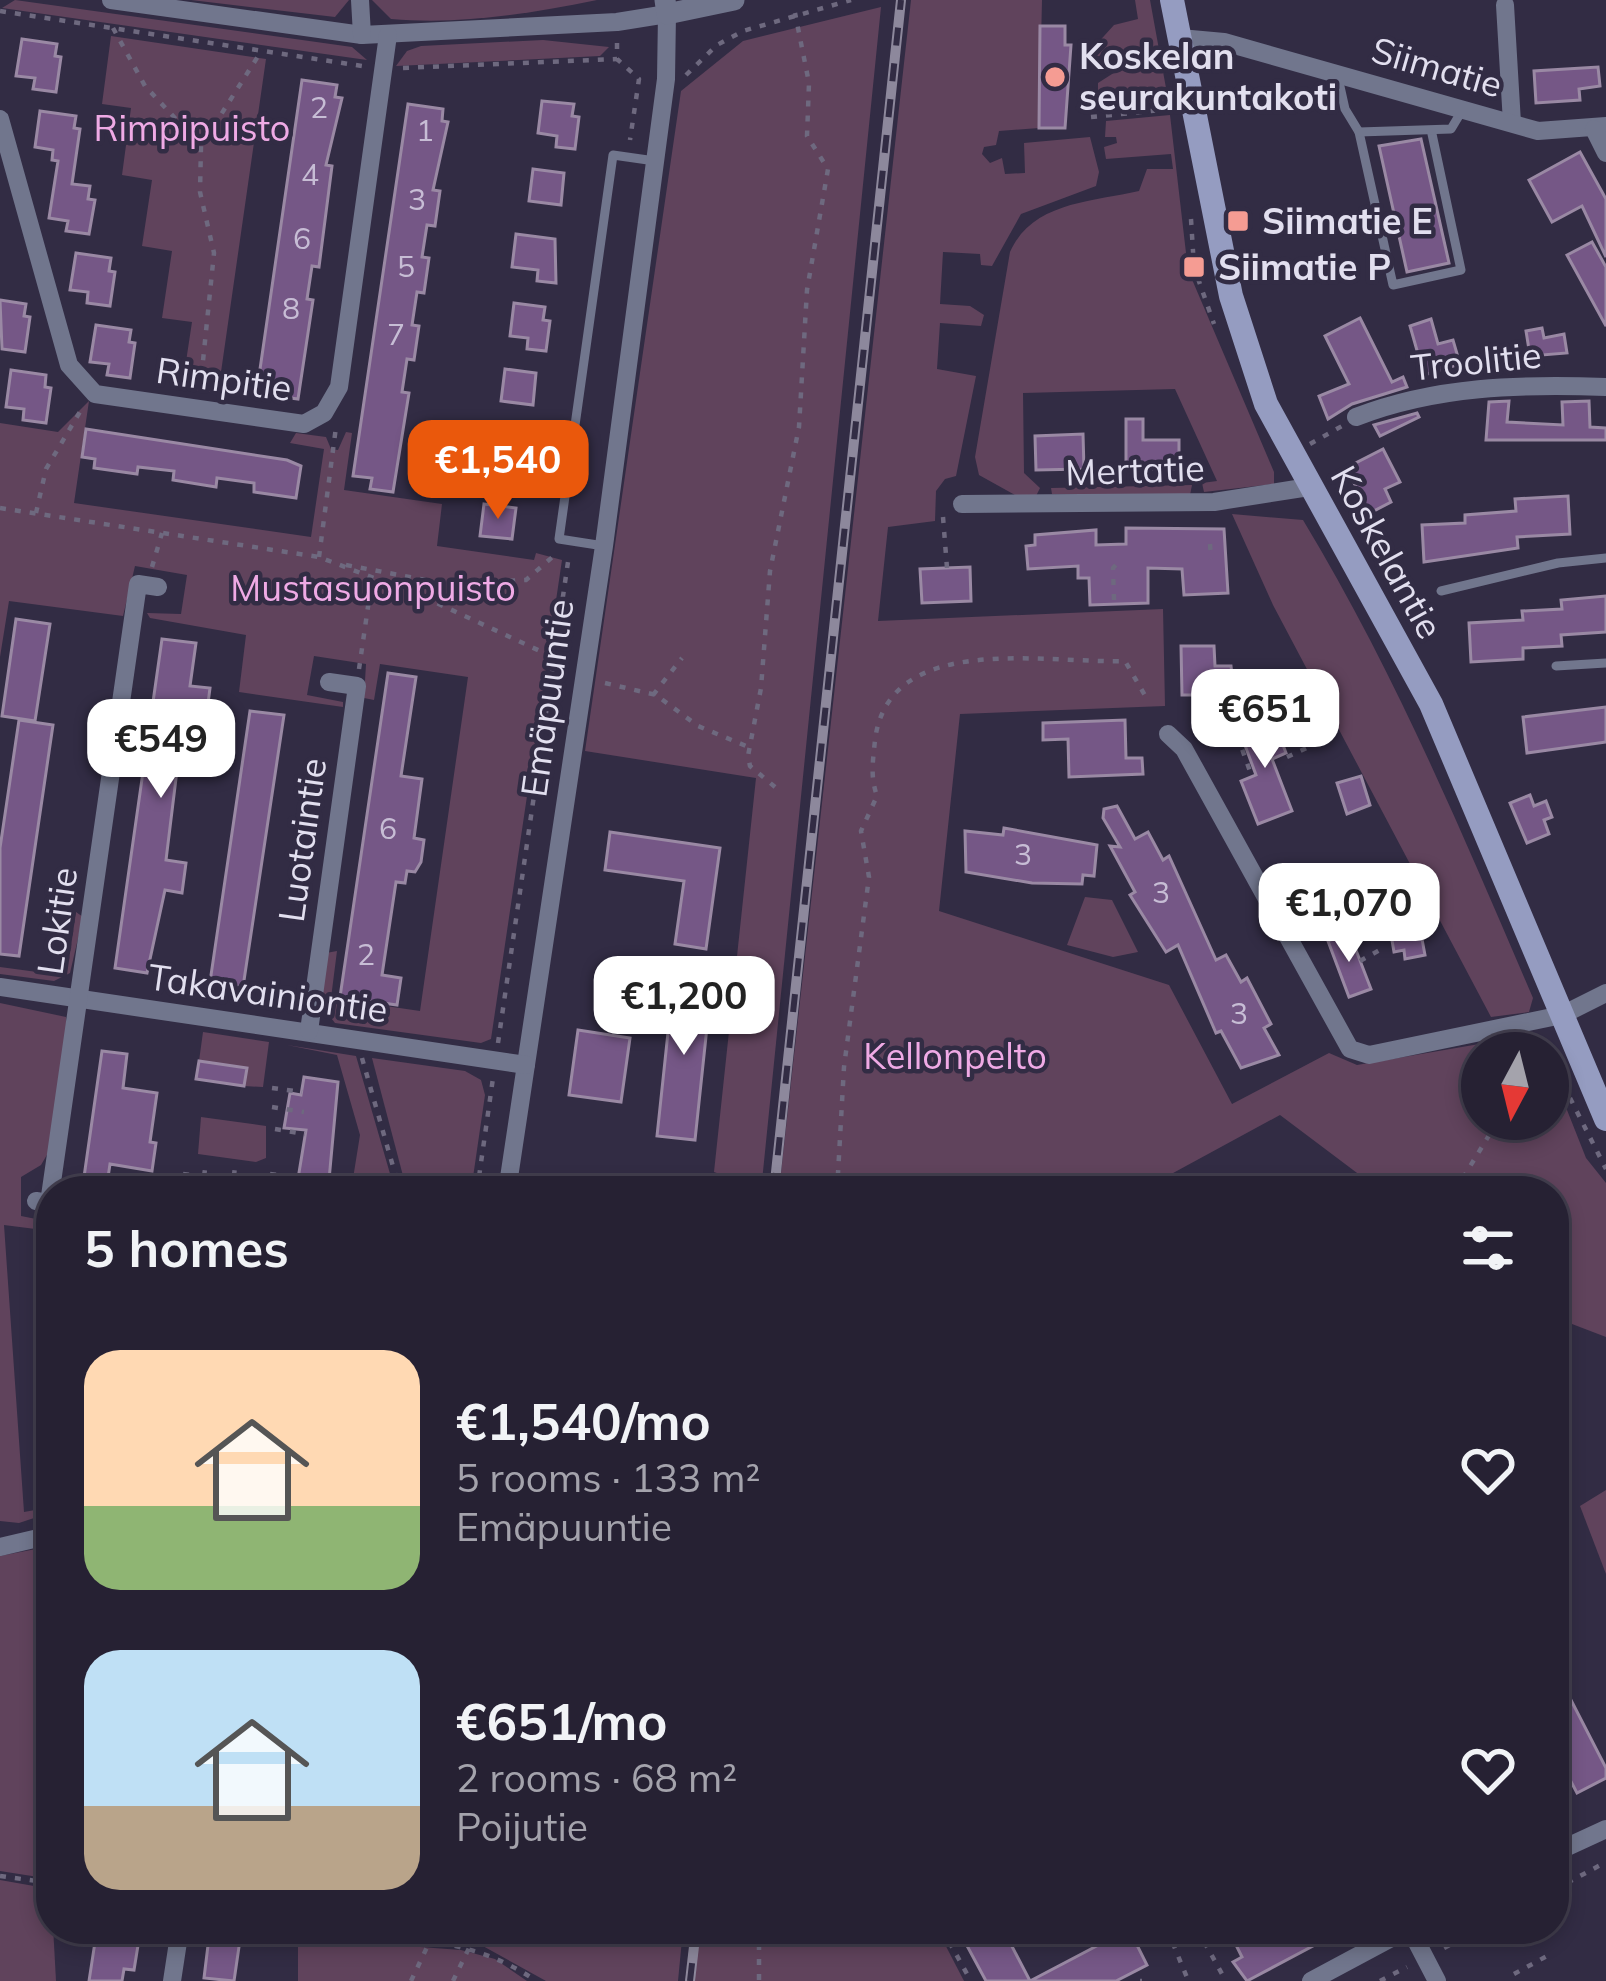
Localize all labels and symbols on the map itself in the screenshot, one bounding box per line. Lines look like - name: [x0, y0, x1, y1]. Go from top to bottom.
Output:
- street label: Siimatie: [1367, 26, 1508, 107]
- place label: Koskelan seurakuntakoti: [1079, 33, 1337, 119]
- marker: Koskelan seurakuntakoti: [1042, 64, 1068, 90]
- house number: 2: [310, 88, 328, 126]
- park label: Rimpipuisto: [94, 105, 290, 150]
- house number: 1: [416, 111, 434, 149]
- house number: 4: [301, 155, 319, 193]
- house number: 3: [408, 180, 426, 218]
- place label: Siimatie E: [1262, 198, 1433, 243]
- marker: Siimatie E: [1225, 208, 1251, 234]
- house number: 6: [293, 219, 311, 257]
- place label: Siimatie P: [1218, 244, 1391, 289]
- house number: 5: [397, 247, 415, 285]
- marker: Siimatie P: [1181, 254, 1207, 280]
- house number: 8: [282, 289, 300, 327]
- house number: 7: [387, 315, 405, 353]
- street label: Troolitie: [1409, 331, 1543, 390]
- street label: Rimpitie: [154, 347, 295, 410]
- pin: €1,540: [400, 420, 596, 522]
- street label: Mertatie: [1065, 445, 1205, 494]
- street label: Koskelantie: [1322, 458, 1453, 646]
- park label: Mustasuonpuisto: [230, 565, 516, 610]
- street label: Emäpuuntie: [510, 596, 583, 800]
- pin: €651: [1194, 669, 1336, 771]
- pin: €549: [90, 699, 232, 801]
- street label: Luotaintie: [268, 755, 335, 925]
- house number: 6: [379, 809, 397, 847]
- house number: 3: [1014, 835, 1032, 873]
- pin: €1,070: [1251, 863, 1447, 965]
- street label: Lokitie: [27, 864, 86, 977]
- house number: 3: [1152, 873, 1170, 911]
- house number: 2: [357, 935, 375, 973]
- street label: Takavainiontie: [145, 953, 391, 1032]
- pin: €1,200: [586, 956, 782, 1058]
- house number: 3: [1230, 994, 1248, 1032]
- north arrow: [1461, 1032, 1569, 1140]
- park label: Kellonpelto: [863, 1033, 1047, 1078]

